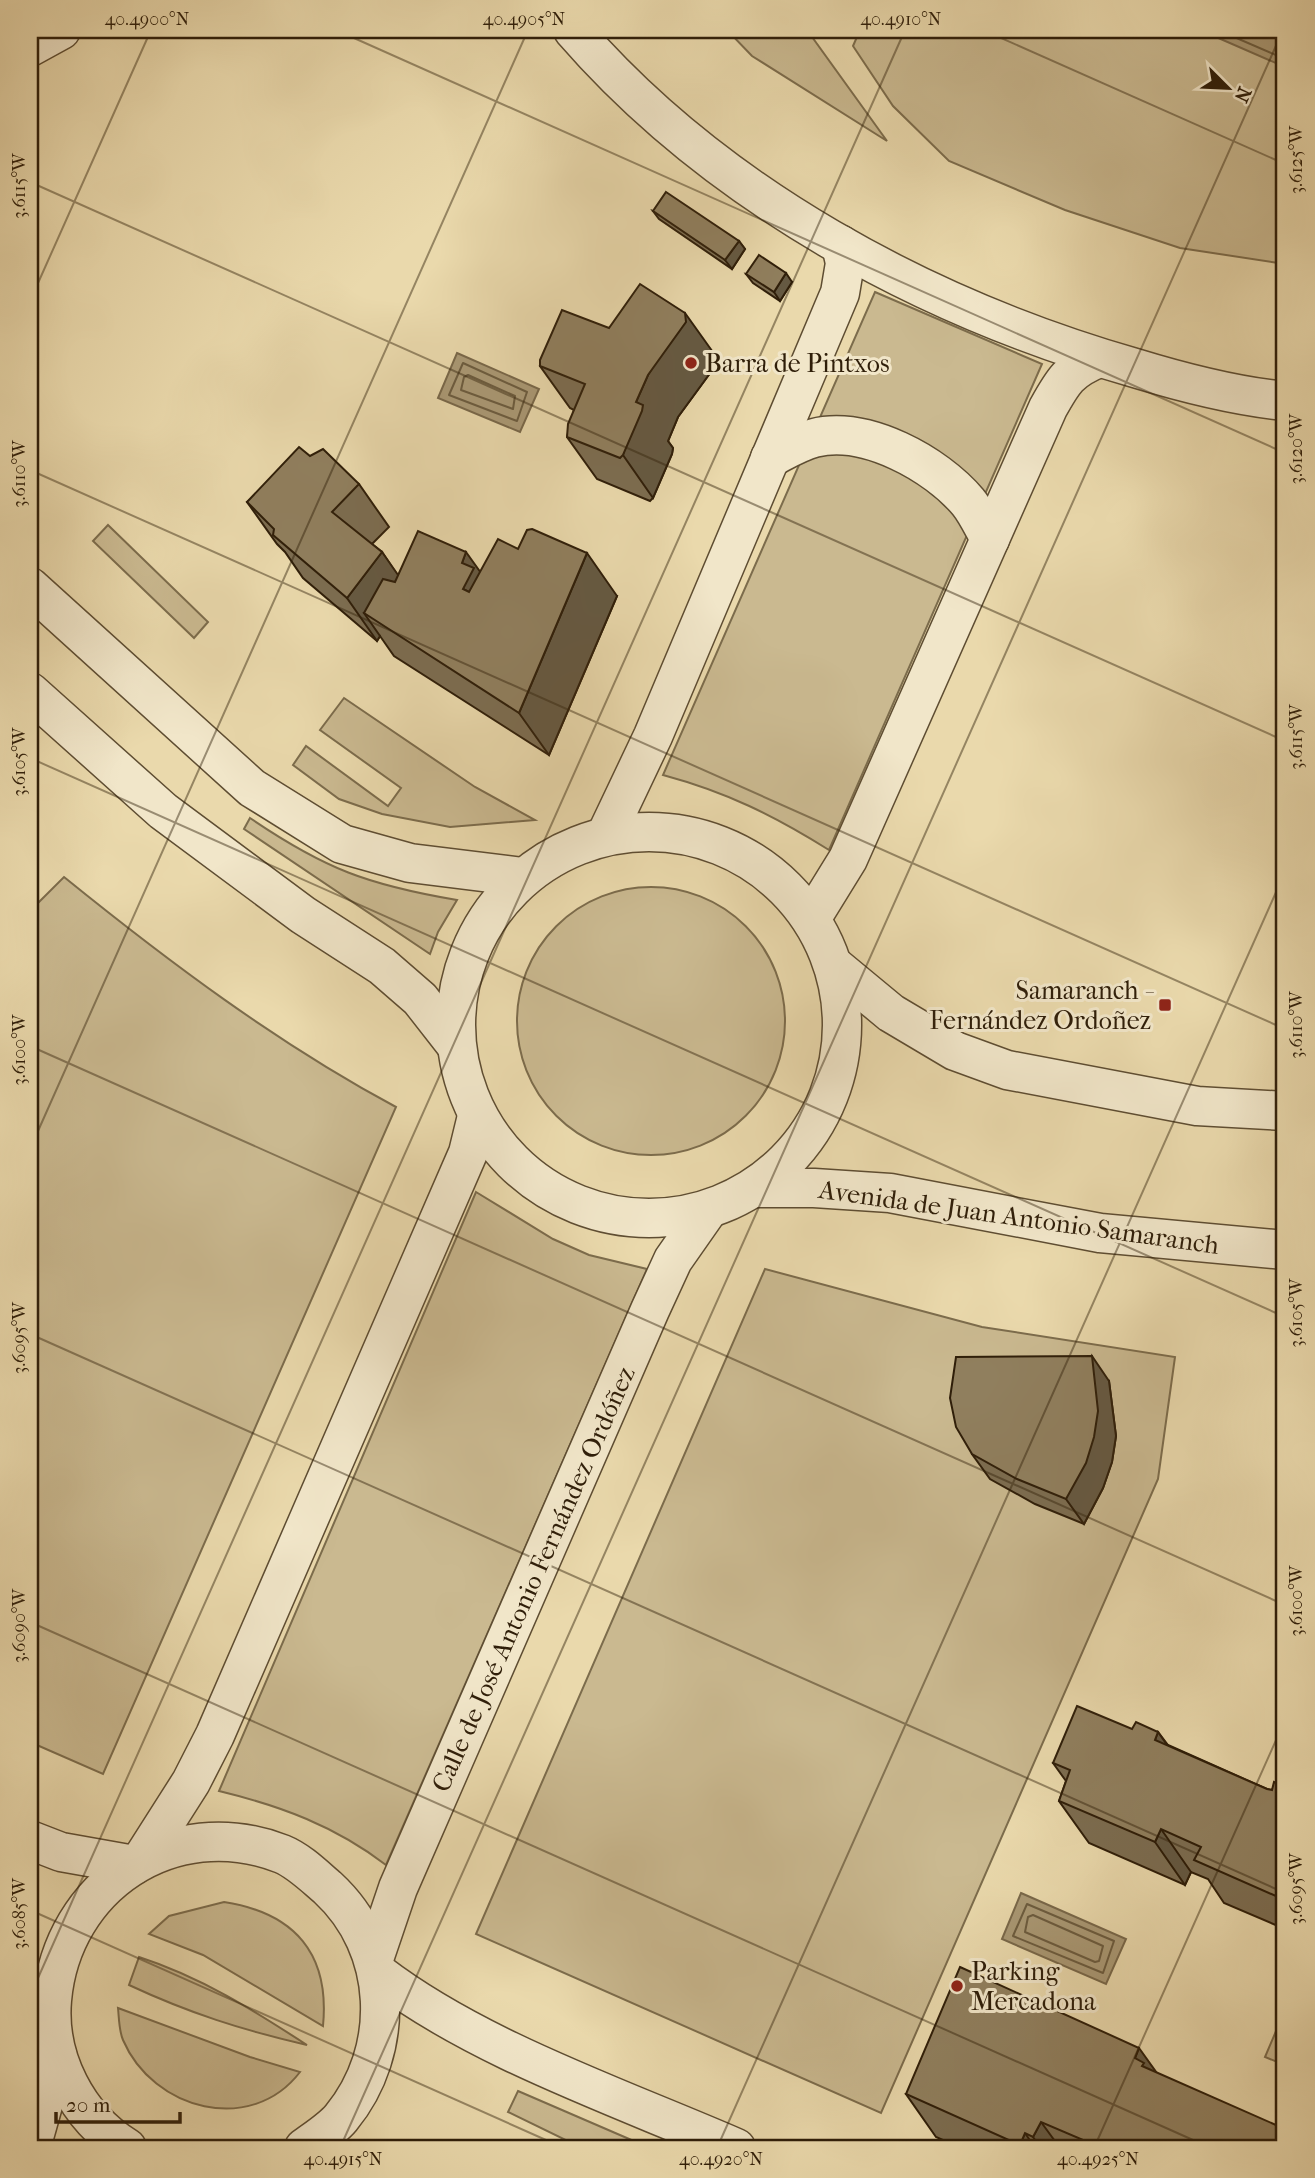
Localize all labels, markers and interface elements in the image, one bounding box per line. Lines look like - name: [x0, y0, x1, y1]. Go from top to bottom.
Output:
- text: 40.4900°N: [105, 9, 190, 30]
- text: 40.4905°N: [483, 9, 566, 30]
- text: 40.4910°N: [860, 9, 942, 30]
- north arrow: [1192, 52, 1262, 122]
- text: N: [1229, 83, 1256, 106]
- text: 3.6125°W: [1286, 125, 1307, 194]
- text: 3.6115°W: [9, 152, 30, 219]
- place label: Barra de Pintxos: [705, 348, 890, 379]
- marker: Barra de Pintxos: [683, 355, 699, 371]
- text: 3.6120°W: [1286, 412, 1307, 484]
- text: 3.6110°W: [9, 439, 30, 508]
- text: 3.6115°W: [1286, 703, 1307, 770]
- text: 3.6105°W: [9, 726, 30, 796]
- place label: Samaranch - Fernández Ordoñez: [929, 975, 1154, 1036]
- text: 3.6110°W: [1286, 990, 1307, 1059]
- marker: Samaranch - Fernández Ordoñez: [1157, 997, 1173, 1013]
- text: 3.6100°W: [9, 1013, 30, 1085]
- street label: Avenida de Juan Antonio Samaranch: [816, 1174, 1221, 1261]
- text: 3.6105°W: [1286, 1277, 1307, 1347]
- text: 3.6095°W: [9, 1301, 30, 1374]
- street label: Calle de José Antonio Fernández Ordóñez: [425, 1362, 642, 1797]
- text: 3.6100°W: [1286, 1564, 1307, 1636]
- text: 3.6090°W: [9, 1588, 30, 1663]
- text: 3.6095°W: [1286, 1852, 1307, 1925]
- text: 3.6085°W: [9, 1877, 30, 1950]
- place label: Parking Mercadona: [971, 1956, 1097, 2017]
- marker: Parking Mercadona: [949, 1978, 965, 1994]
- scale bar: [56, 2080, 180, 2124]
- text: 20 m: [66, 2093, 111, 2117]
- text: 40.4915°N: [304, 2149, 383, 2170]
- text: 40.4920°N: [679, 2149, 763, 2170]
- text: 40.4925°N: [1057, 2149, 1139, 2170]

